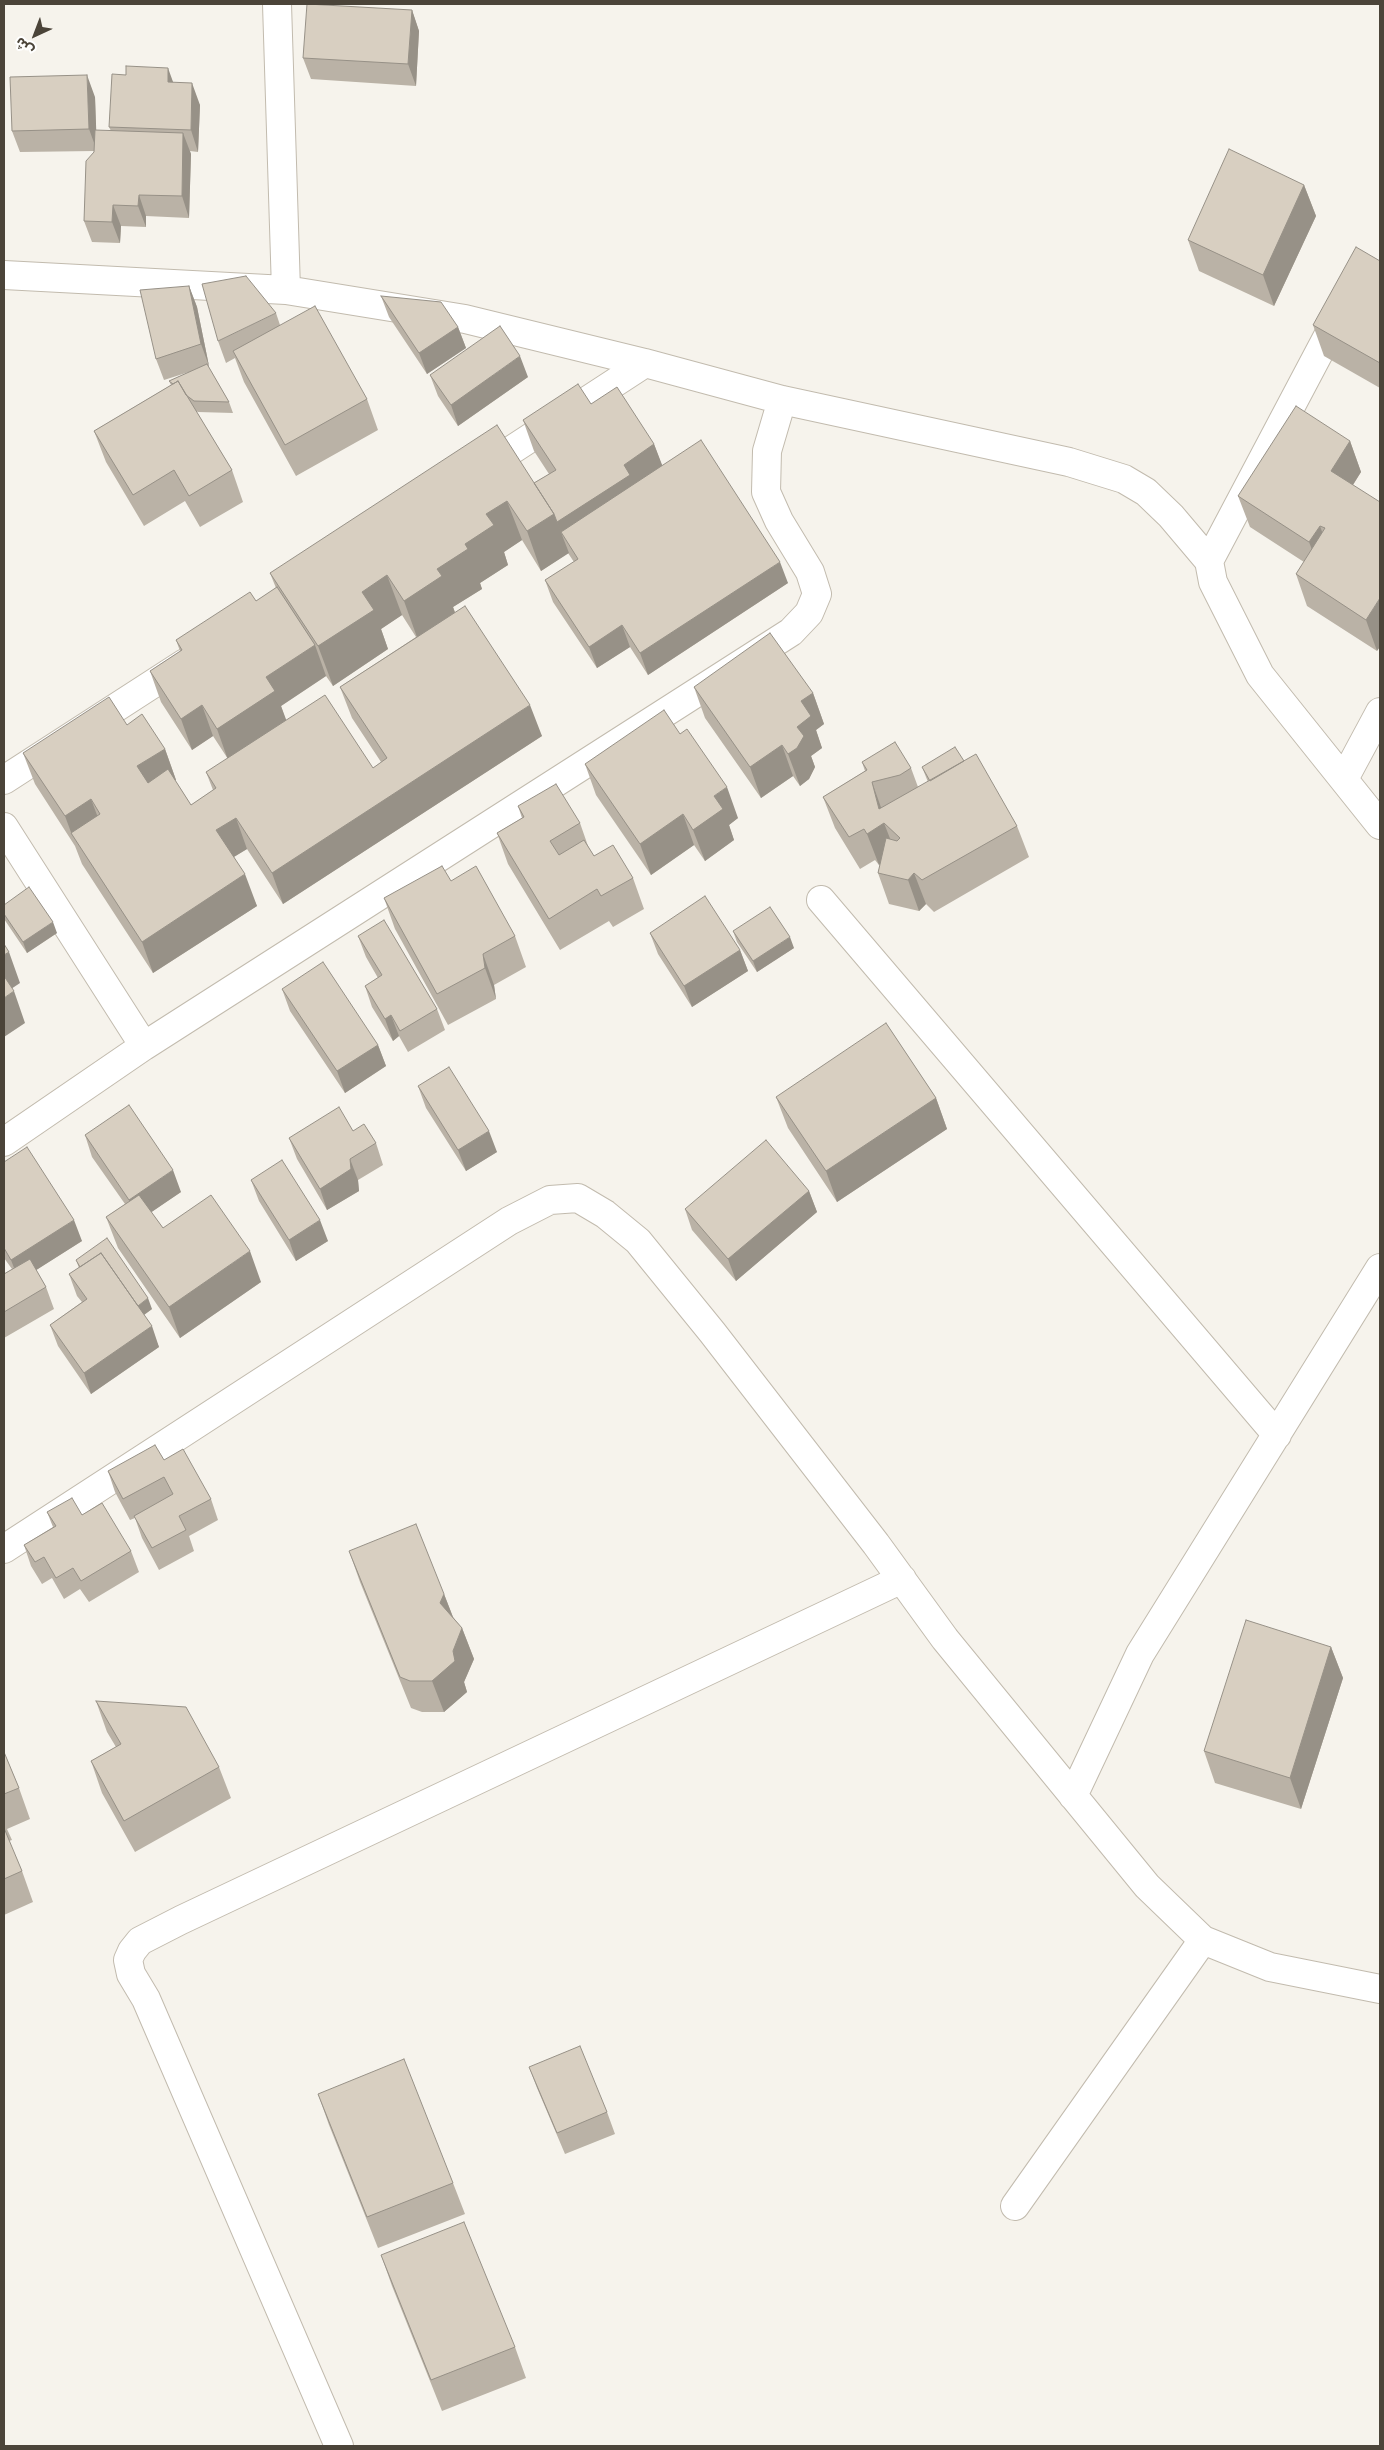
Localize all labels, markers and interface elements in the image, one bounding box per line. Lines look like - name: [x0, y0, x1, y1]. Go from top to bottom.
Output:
- north arrow: [10, 10, 60, 60]
- text: ش: [11, 32, 39, 60]

